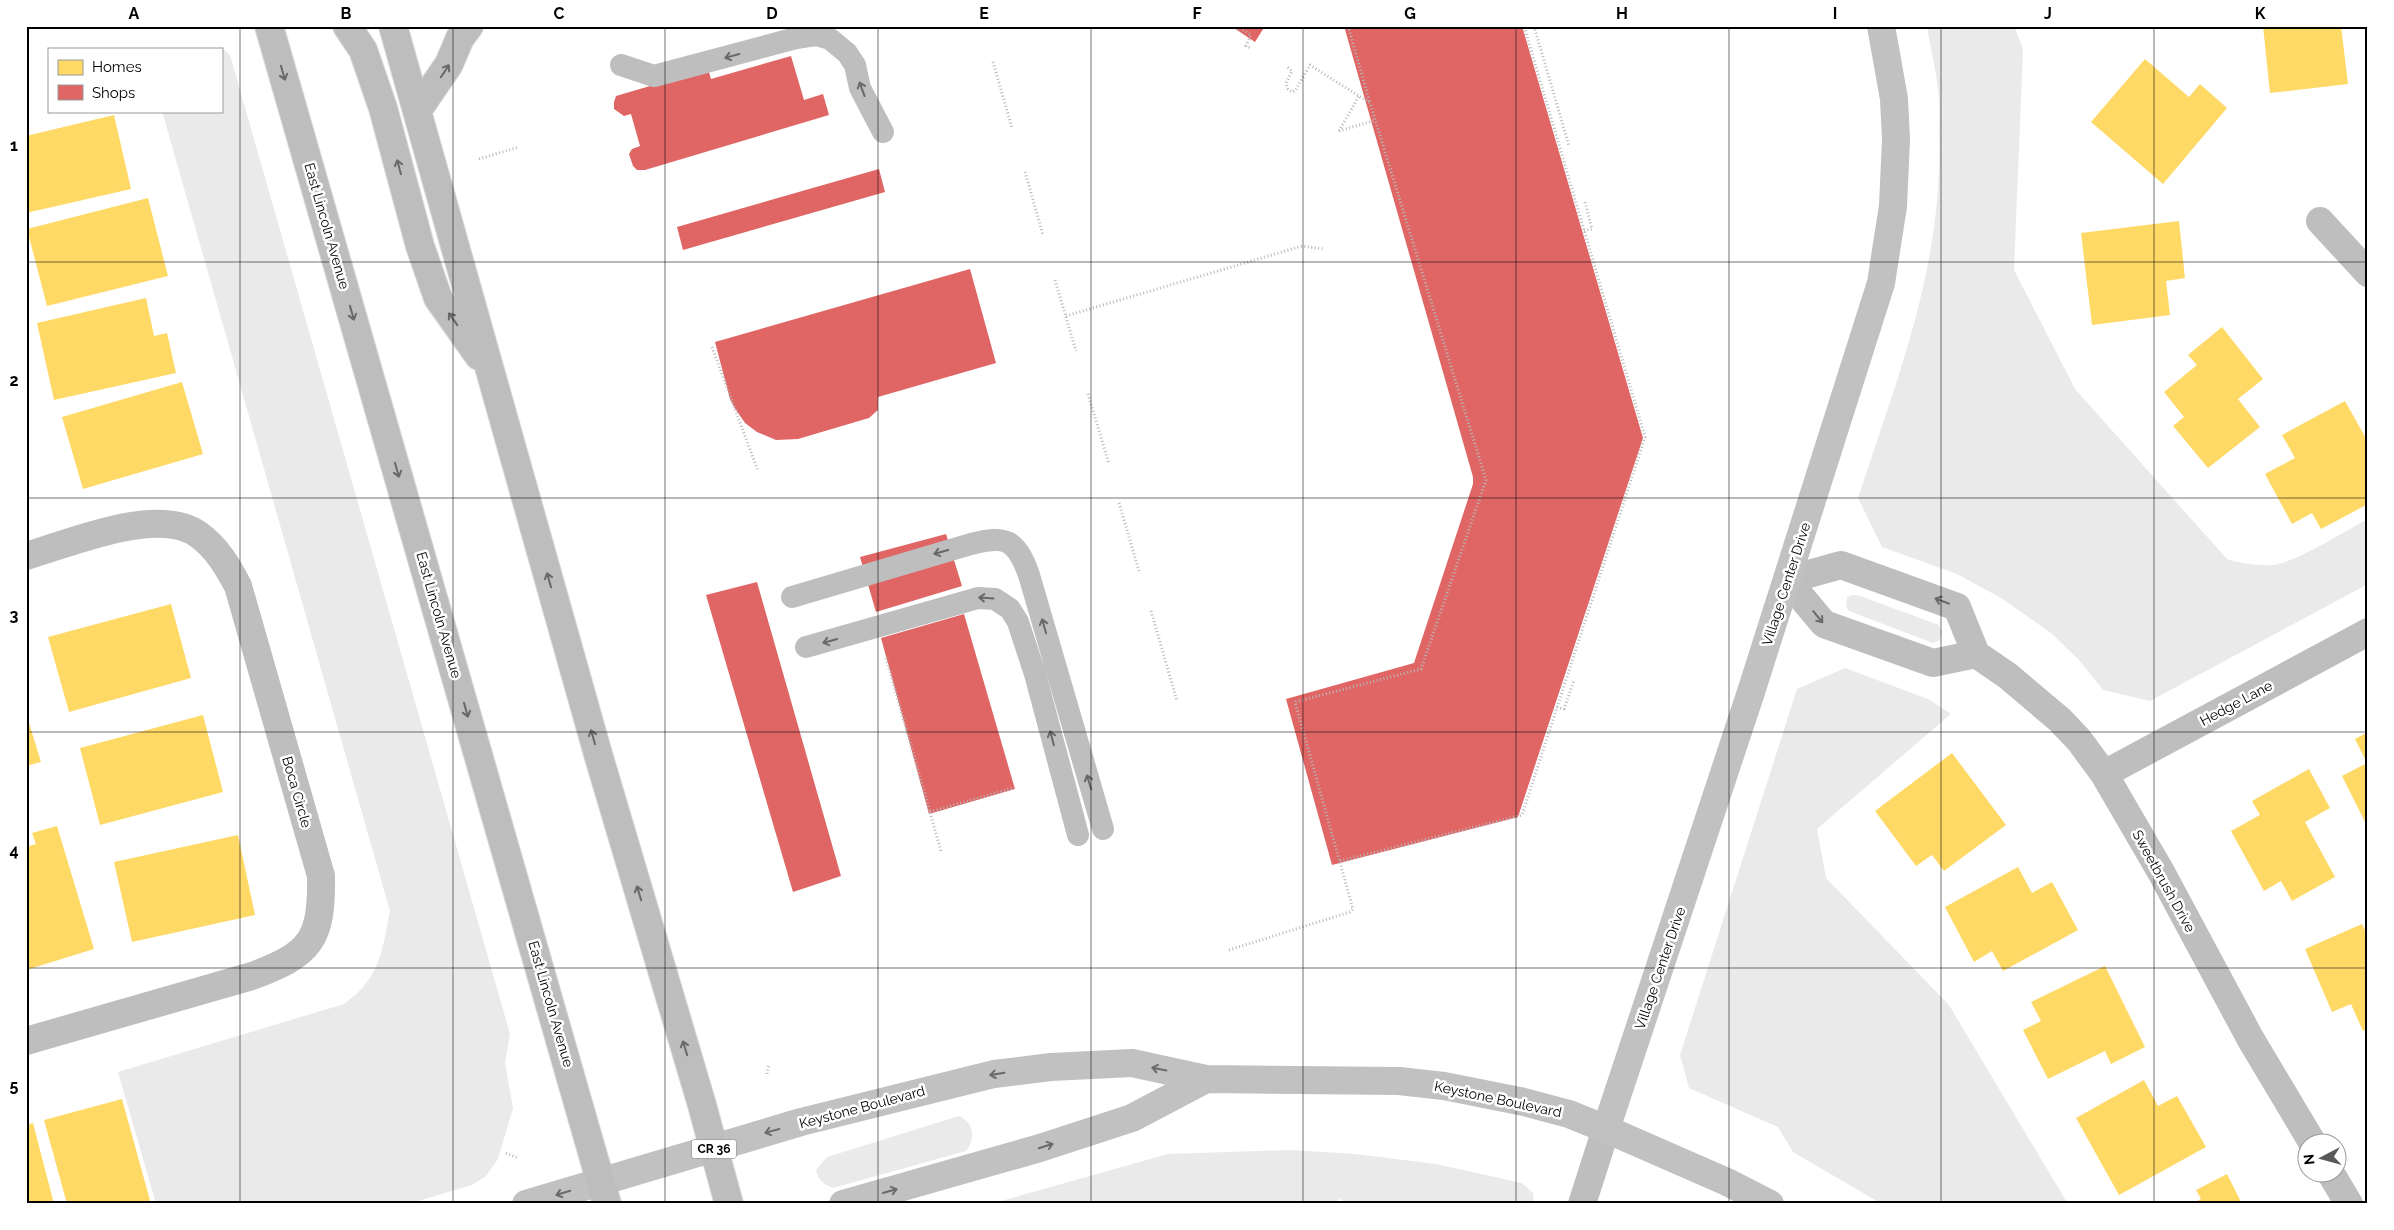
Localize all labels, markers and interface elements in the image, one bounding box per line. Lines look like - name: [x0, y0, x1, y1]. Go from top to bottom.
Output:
- text: A: [129, 4, 140, 23]
- text: B: [341, 4, 352, 23]
- text: C: [554, 4, 565, 23]
- text: D: [766, 4, 778, 23]
- text: E: [979, 4, 989, 23]
- text: F: [1192, 4, 1202, 23]
- text: G: [1404, 4, 1416, 23]
- text: H: [1616, 4, 1628, 23]
- text: I: [1833, 4, 1837, 23]
- text: J: [2044, 4, 2052, 23]
- text: K: [2255, 4, 2266, 23]
- legend: [48, 48, 222, 112]
- one-way arrow: [725, 52, 741, 61]
- text: Homes: [92, 58, 142, 76]
- one-way arrow: [440, 64, 450, 78]
- one-way arrow: [278, 65, 288, 81]
- one-way arrow: [856, 81, 866, 97]
- text: Shops: [92, 84, 135, 102]
- text: 1: [10, 136, 18, 155]
- one-way arrow: [393, 160, 403, 176]
- street label: East Lincoln Avenue: [301, 161, 353, 291]
- one-way arrow: [348, 305, 357, 321]
- one-way arrow: [448, 312, 458, 326]
- text: 2: [9, 371, 19, 390]
- one-way arrow: [392, 461, 402, 477]
- street label: Village Center Drive: [1759, 520, 1813, 648]
- one-way arrow: [934, 548, 950, 558]
- street label: East Lincoln Avenue: [413, 550, 465, 680]
- one-way arrow: [544, 573, 554, 589]
- one-way arrow: [979, 594, 995, 603]
- one-way arrow: [1935, 596, 1950, 605]
- text: 3: [10, 606, 19, 625]
- one-way arrow: [1812, 611, 1823, 624]
- one-way arrow: [1039, 619, 1048, 635]
- one-way arrow: [823, 636, 839, 646]
- street label: Hedge Lane: [2197, 677, 2275, 729]
- one-way arrow: [461, 701, 471, 717]
- one-way arrow: [588, 729, 597, 745]
- one-way arrow: [1047, 730, 1056, 746]
- street label: Boca Circle: [279, 754, 315, 830]
- one-way arrow: [1084, 775, 1094, 791]
- street label: Sweetbrush Drive: [2129, 827, 2199, 935]
- text: 4: [9, 841, 19, 860]
- one-way arrow: [633, 885, 643, 901]
- street label: Village Center Drive: [1632, 905, 1688, 1031]
- street label: East Lincoln Avenue: [525, 939, 577, 1069]
- one-way arrow: [680, 1041, 690, 1057]
- one-way arrow: [1151, 1064, 1167, 1073]
- one-way arrow: [990, 1069, 1006, 1079]
- text: 5: [10, 1076, 19, 1095]
- street label: Keystone Boulevard: [1433, 1078, 1563, 1120]
- street label: Keystone Boulevard: [797, 1082, 927, 1132]
- one-way arrow: [764, 1127, 780, 1136]
- north arrow: [2296, 1132, 2346, 1182]
- road number: CR 36: [692, 1140, 736, 1158]
- one-way arrow: [1038, 1141, 1054, 1151]
- text: N: [2301, 1153, 2318, 1166]
- one-way arrow: [881, 1185, 897, 1195]
- one-way arrow: [556, 1188, 572, 1198]

